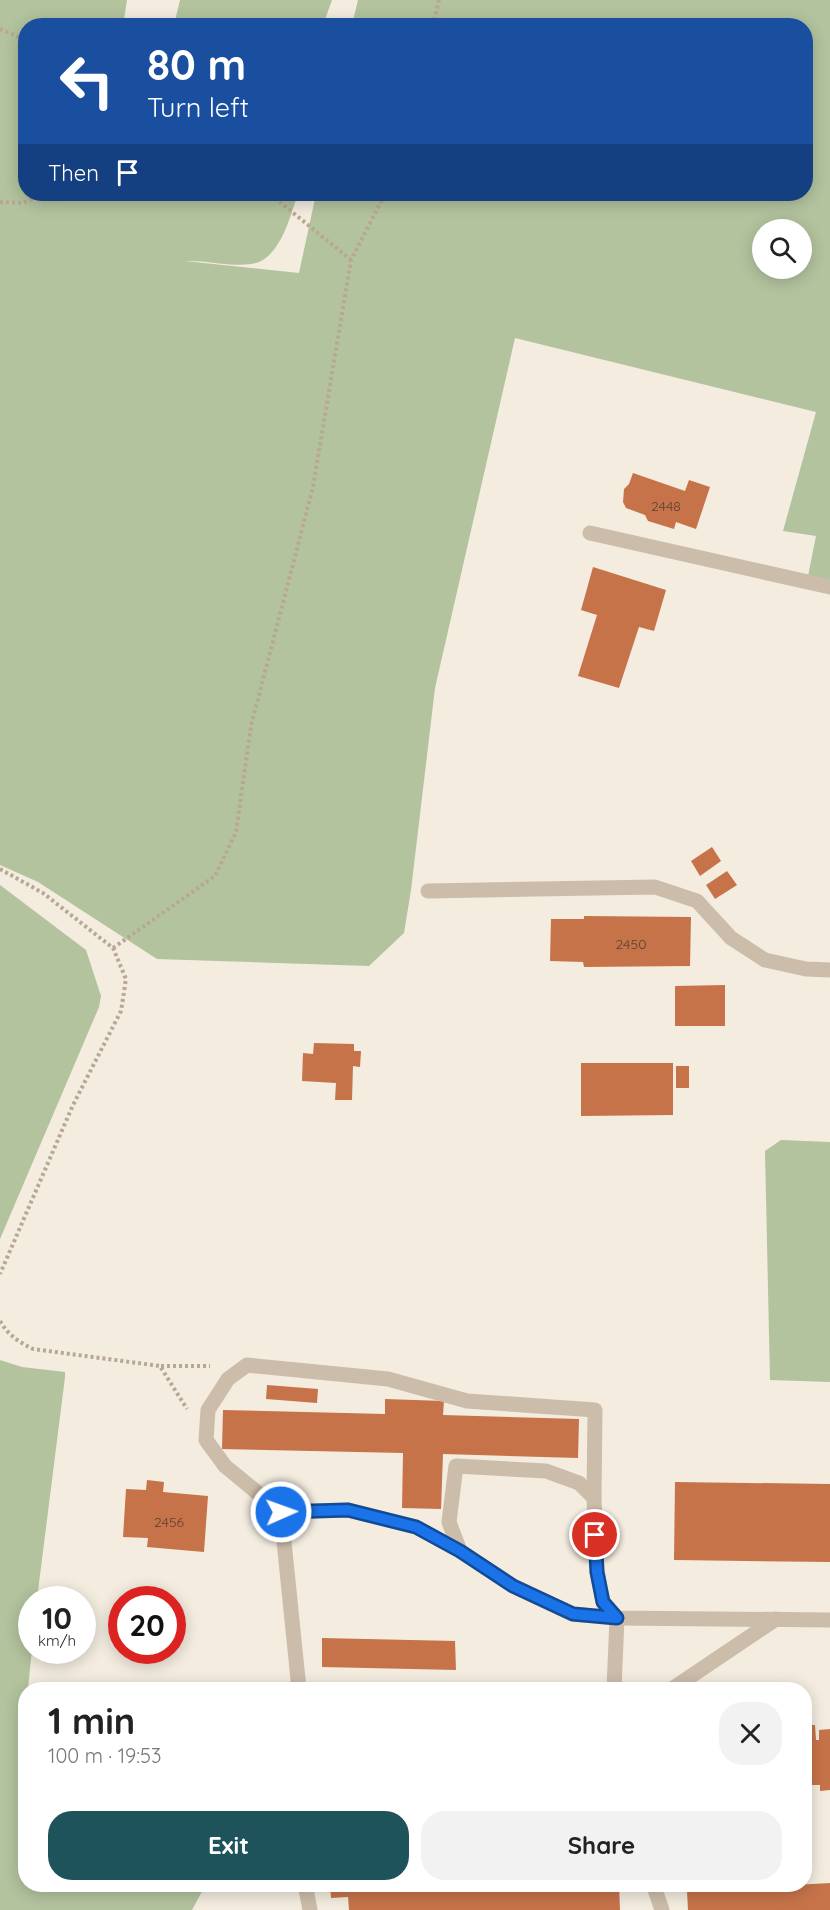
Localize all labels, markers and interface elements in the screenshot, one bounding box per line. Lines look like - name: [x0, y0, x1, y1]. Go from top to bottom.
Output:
- text: 80 m: [147, 38, 246, 91]
- icon: left: [48, 42, 126, 120]
- text: Turn left: [147, 90, 249, 124]
- icon: arrive: [111, 156, 144, 189]
- text: Then: [48, 159, 99, 187]
- map controls: [752, 219, 812, 279]
- button: search: [752, 219, 812, 279]
- house number: 2448: [651, 497, 681, 515]
- house number: 2450: [616, 935, 647, 953]
- position arrow: [249, 1480, 313, 1544]
- pin: [569, 1509, 620, 1560]
- house number: 2456: [154, 1513, 185, 1531]
- icon: arrive: [578, 1518, 611, 1551]
- speed limit sign: 20: [108, 1586, 186, 1664]
- text: 10: [42, 1599, 72, 1637]
- text: km/h: [38, 1631, 76, 1650]
- text: 1 min: [48, 1698, 135, 1743]
- button: close: [719, 1702, 782, 1765]
- text: 100 m · 19:53: [48, 1743, 161, 1768]
- button: Exit: [48, 1811, 409, 1880]
- button: Share: [421, 1811, 782, 1880]

